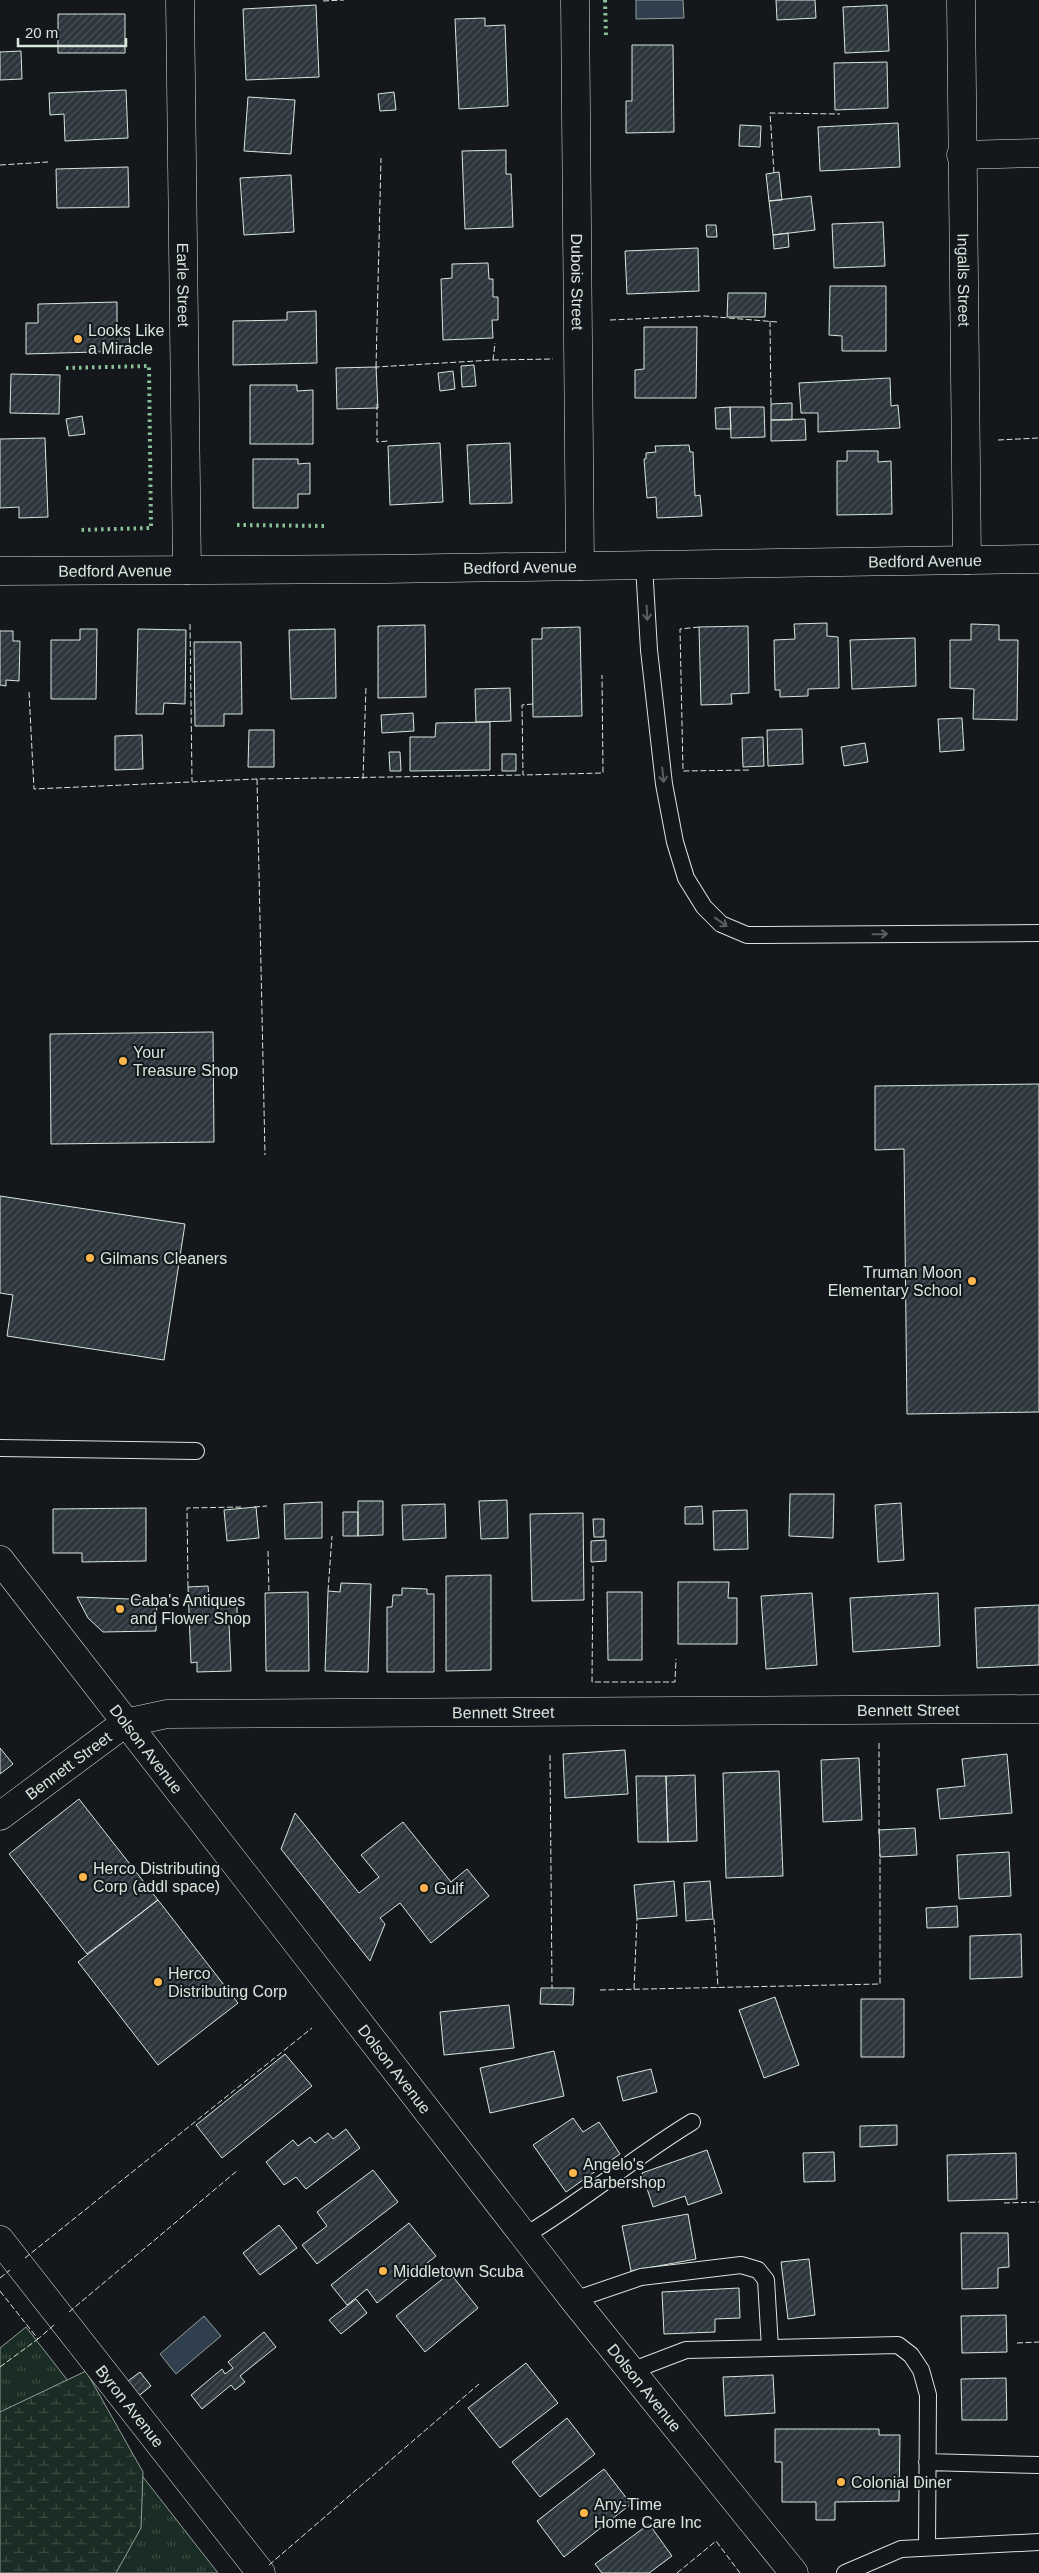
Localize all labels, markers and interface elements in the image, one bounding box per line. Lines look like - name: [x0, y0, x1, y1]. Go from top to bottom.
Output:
- scale bar: [18, 15, 125, 47]
- text: 20 m: [25, 24, 58, 41]
- street label: Dubois Street: [569, 233, 586, 331]
- street label: Ingalls Street: [955, 233, 973, 327]
- street label: Earle Street: [174, 243, 193, 328]
- place label: Looks Like a Miracle: [88, 322, 165, 357]
- marker: Looks Like a Miracle: [72, 333, 84, 345]
- street label: Bedford Avenue: [868, 551, 982, 570]
- street label: Bedford Avenue: [463, 558, 577, 576]
- street label: Bedford Avenue: [58, 562, 172, 579]
- one-way arrow: [643, 605, 652, 621]
- one-way arrow: [658, 767, 668, 783]
- one-way arrow: [714, 917, 728, 927]
- one-way arrow: [872, 929, 888, 939]
- place label: Your Treasure Shop: [133, 1044, 238, 1079]
- marker: Your Treasure Shop: [117, 1055, 129, 1067]
- place label: Gilmans Cleaners: [100, 1250, 227, 1267]
- marker: Gilmans Cleaners: [84, 1252, 96, 1264]
- place label: Truman Moon Elementary School: [828, 1264, 962, 1299]
- marker: Truman Moon Elementary School: [966, 1275, 978, 1287]
- place label: Caba's Antiques and Flower Shop: [130, 1592, 251, 1627]
- marker: Caba's Antiques and Flower Shop: [114, 1603, 126, 1615]
- street label: Dolson Avenue: [107, 1701, 186, 1797]
- street label: Bennett Street: [857, 1701, 960, 1719]
- street label: Bennett Street: [452, 1703, 555, 1721]
- street label: Bennett Street: [22, 1728, 115, 1803]
- place label: Herco Distributing Corp (addl space): [93, 1860, 220, 1895]
- marker: Herco Distributing Corp (addl space): [77, 1871, 89, 1883]
- place label: Gulf: [434, 1880, 464, 1897]
- marker: Gulf: [418, 1882, 430, 1894]
- place label: Herco Distributing Corp: [168, 1965, 287, 2000]
- marker: Herco Distributing Corp: [152, 1976, 164, 1988]
- street label: Dolson Avenue: [355, 2021, 434, 2117]
- place label: Angelo's Barbershop: [583, 2156, 666, 2191]
- marker: Angelo's Barbershop: [567, 2167, 579, 2179]
- place label: Middletown Scuba: [393, 2263, 524, 2280]
- marker: Middletown Scuba: [377, 2265, 389, 2277]
- street label: Dolson Avenue: [604, 2340, 685, 2435]
- street label: Byron Avenue: [93, 2362, 168, 2450]
- place label: Colonial Diner: [851, 2474, 952, 2491]
- marker: Colonial Diner: [835, 2476, 847, 2488]
- place label: Any-Time Home Care Inc: [594, 2496, 702, 2531]
- marker: Any-Time Home Care Inc: [578, 2507, 590, 2519]

